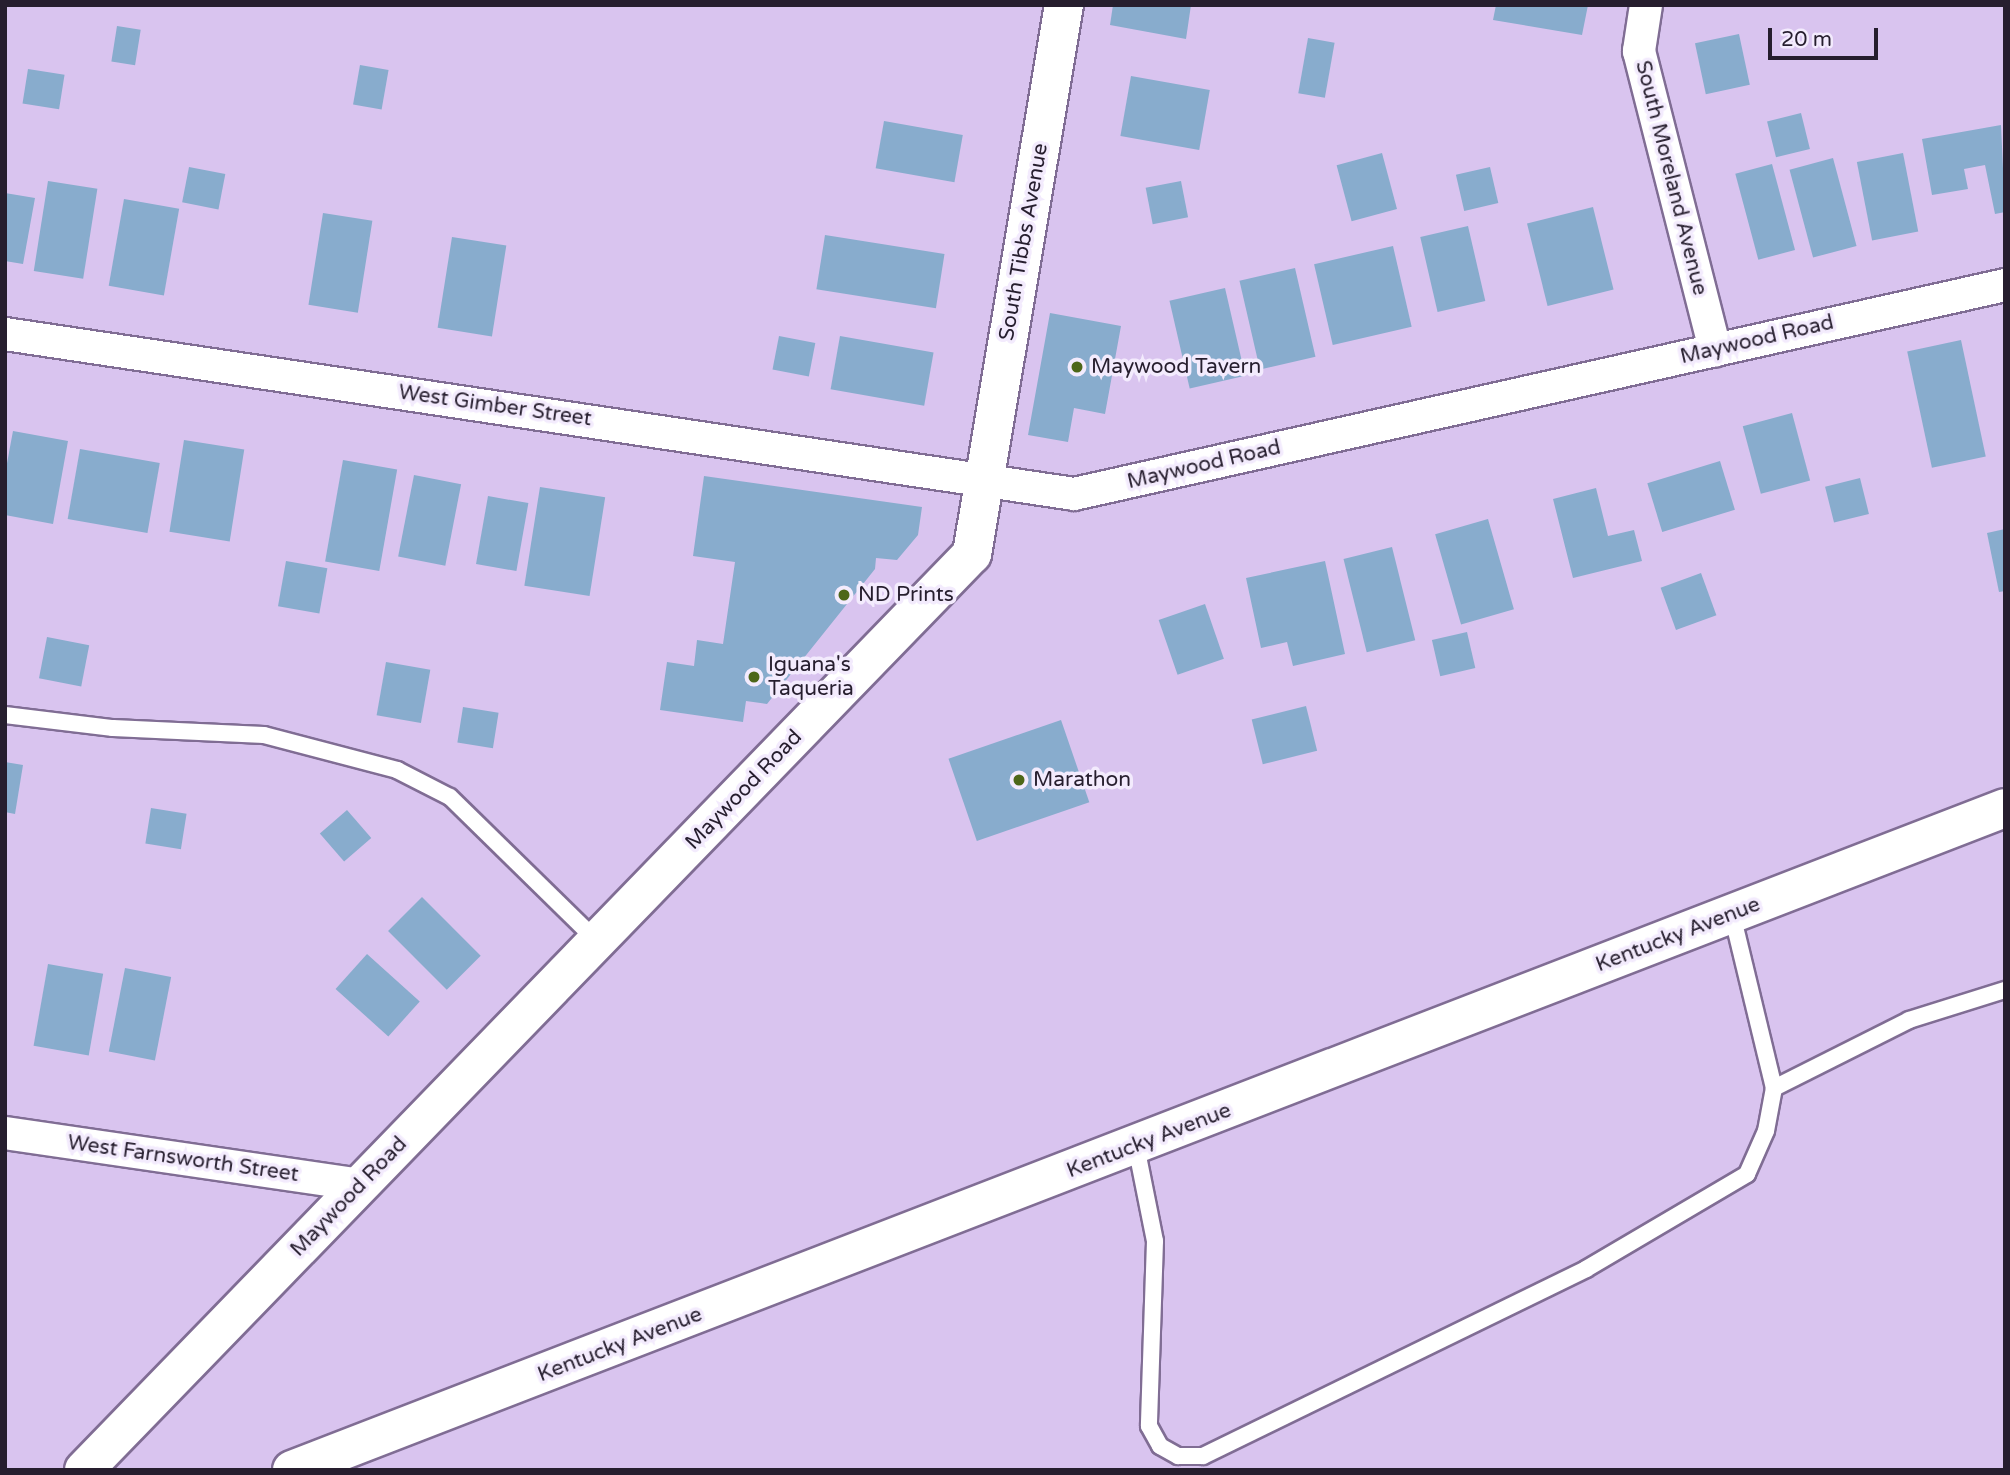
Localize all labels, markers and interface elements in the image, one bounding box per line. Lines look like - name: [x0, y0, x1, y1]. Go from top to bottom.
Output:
- scale bar: [1772, 14, 1882, 58]
- text: 20 m: [1781, 27, 1832, 52]
- street label: South Moreland Avenue: [1630, 58, 1712, 298]
- street label: South Tibbs Avenue: [994, 141, 1054, 343]
- street label: Maywood Road: [1678, 310, 1836, 370]
- place label: Maywood Tavern: [1091, 354, 1261, 380]
- marker: Maywood Tavern: [1069, 359, 1085, 375]
- street label: West Gimber Street: [397, 380, 593, 432]
- street label: Maywood Road: [1125, 435, 1283, 495]
- place label: ND Prints: [858, 582, 954, 608]
- marker: ND Prints: [836, 587, 852, 603]
- place label: Iguana's Taqueria: [768, 652, 854, 702]
- marker: Iguana's Taqueria: [746, 669, 762, 685]
- street label: Maywood Road: [681, 725, 807, 855]
- place label: Marathon: [1033, 767, 1131, 793]
- marker: Marathon: [1011, 772, 1027, 788]
- street label: Kentucky Avenue: [1592, 892, 1764, 978]
- street label: Kentucky Avenue: [1063, 1098, 1235, 1184]
- street label: West Farnsworth Street: [66, 1130, 300, 1188]
- street label: Maywood Road: [286, 1132, 412, 1262]
- street label: Kentucky Avenue: [534, 1302, 706, 1388]

